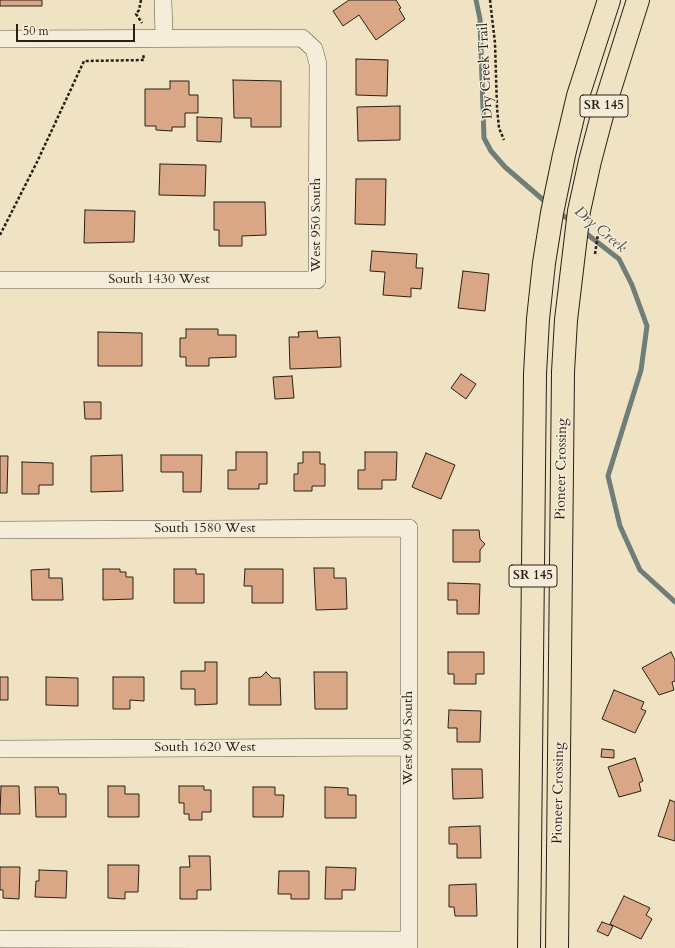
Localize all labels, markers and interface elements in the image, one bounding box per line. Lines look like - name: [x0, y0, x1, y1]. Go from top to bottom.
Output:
- scale bar: [18, 16, 137, 42]
- street label: Dry Creek Trail: [475, 22, 497, 120]
- text: 50 m: [23, 23, 49, 39]
- road number: SR 145: [580, 95, 628, 117]
- street label: West 950 South: [309, 178, 325, 272]
- water label: Dry Creek: [570, 203, 630, 257]
- street label: South 1430 West: [108, 272, 210, 288]
- street label: Pioneer Crossing: [553, 418, 571, 520]
- street label: South 1580 West: [154, 521, 256, 537]
- road number: SR 145: [509, 565, 557, 587]
- street label: West 900 South: [401, 691, 417, 785]
- street label: South 1620 West: [154, 740, 256, 756]
- street label: Pioneer Crossing: [550, 742, 568, 844]

